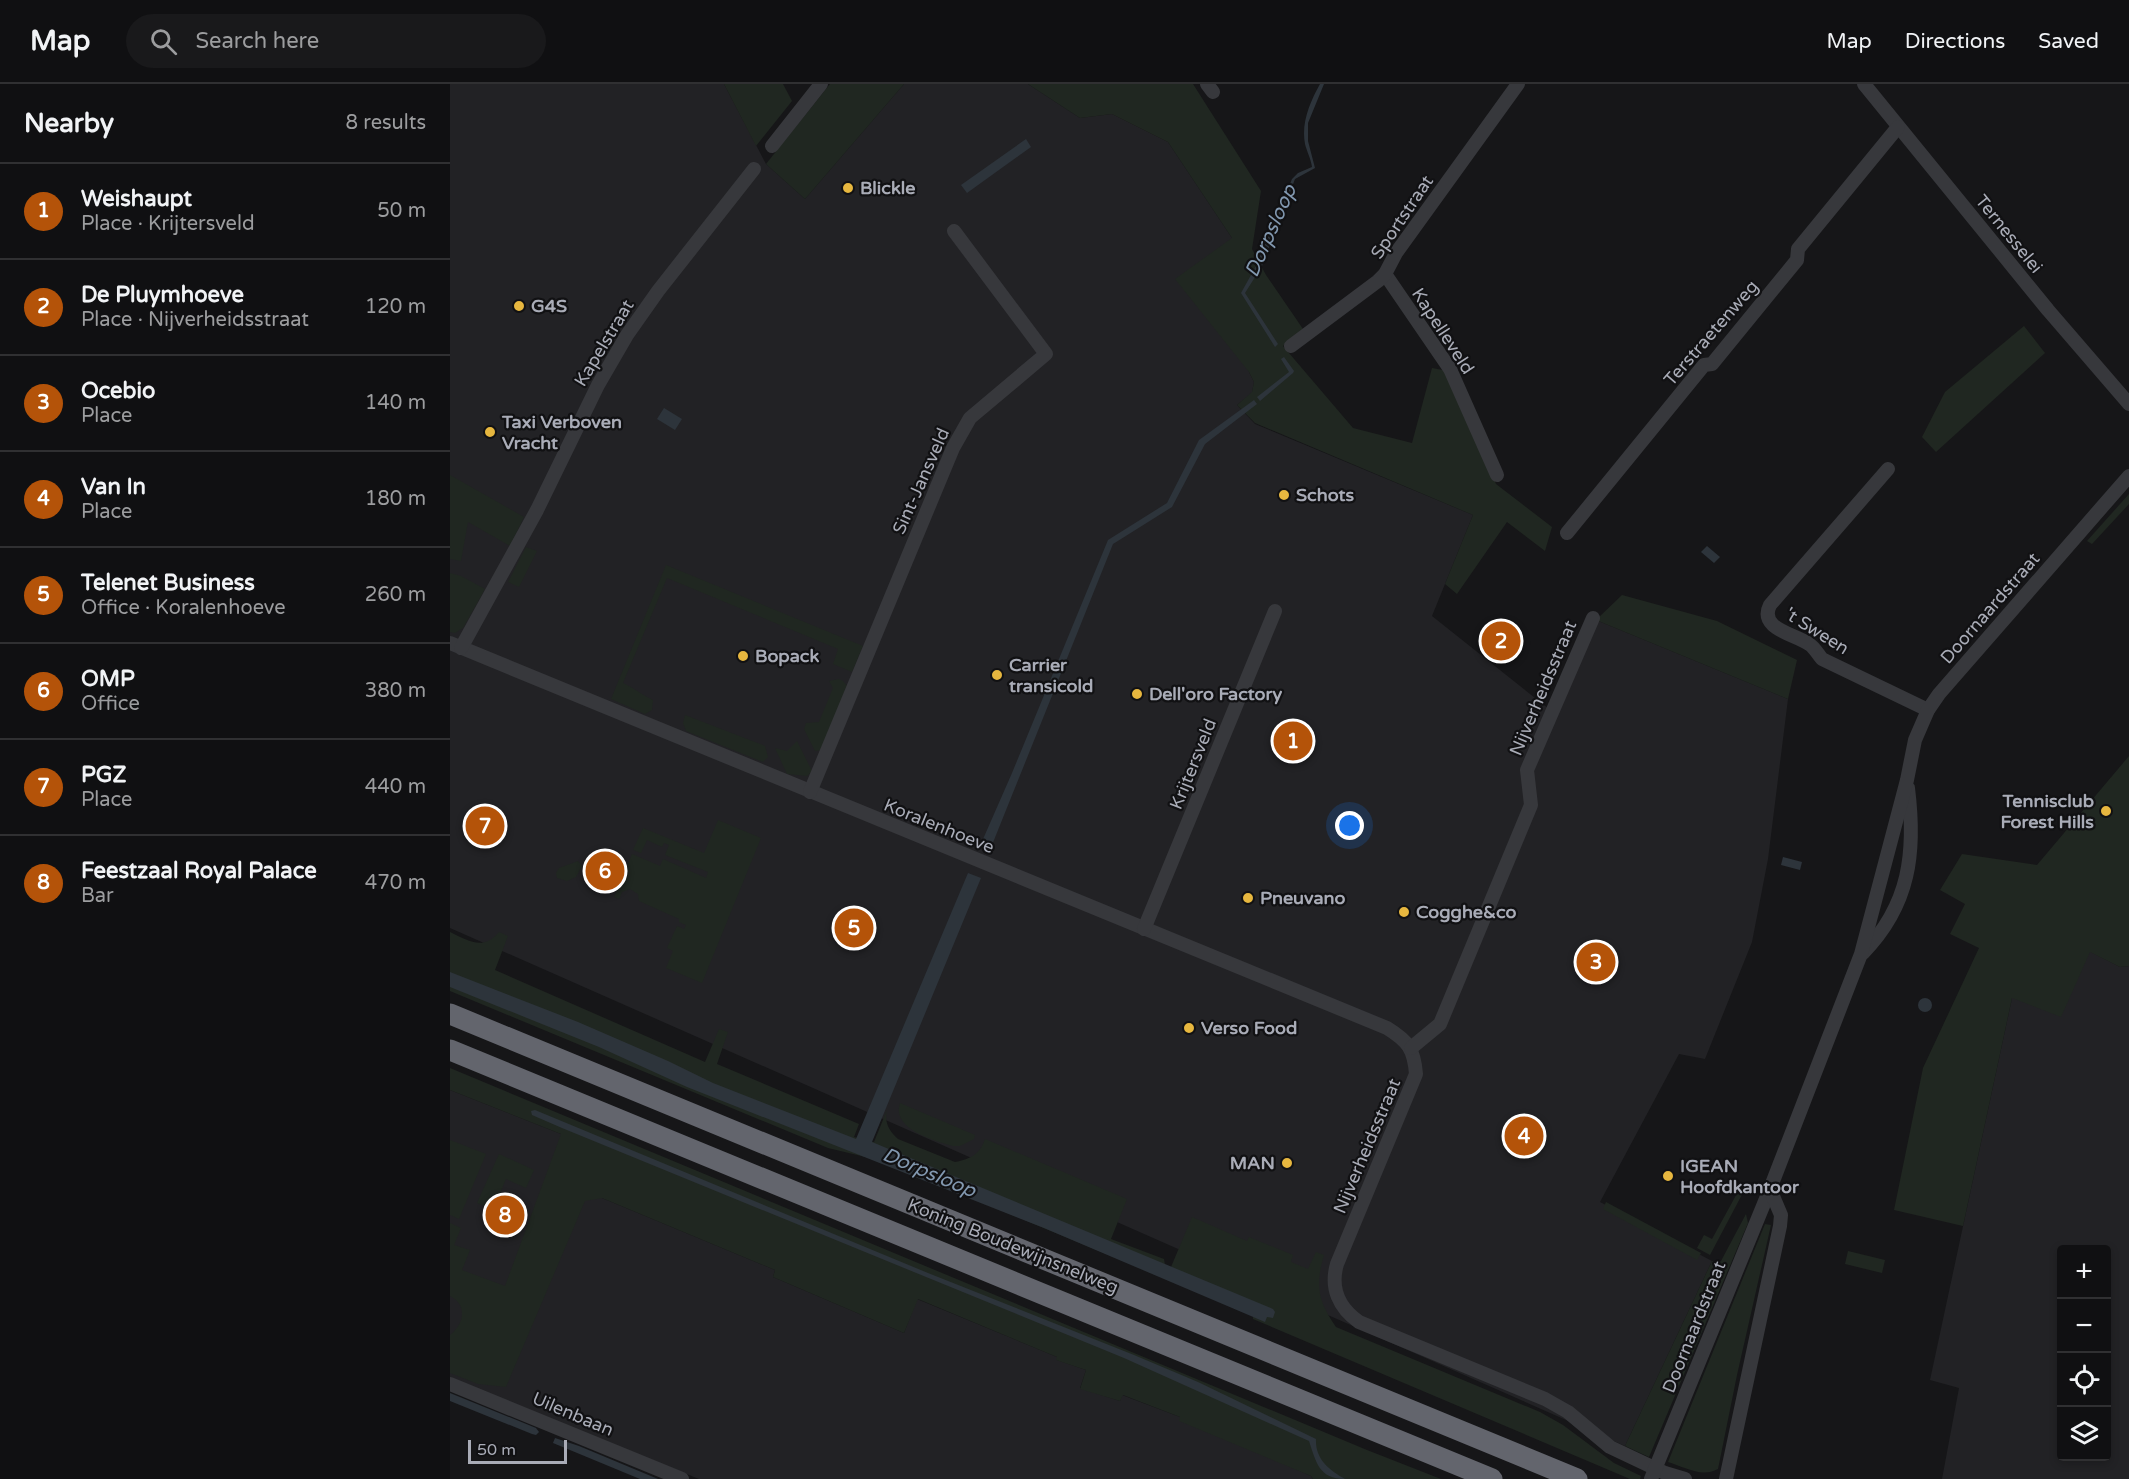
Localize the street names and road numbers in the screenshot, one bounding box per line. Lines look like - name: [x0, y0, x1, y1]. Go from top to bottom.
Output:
- street label: Sportstraat: [1366, 171, 1438, 263]
- street label: Ternesselei: [1971, 190, 2047, 278]
- street label: Terstraetenweg: [1659, 276, 1763, 390]
- street label: Kapelleveld: [1407, 284, 1479, 378]
- street label: Kapelstraat: [569, 295, 639, 390]
- street label: Sint-Jansveld: [888, 425, 954, 537]
- street label: Doornaardstraat: [1936, 548, 2044, 668]
- street label: 't Sween: [1781, 603, 1853, 659]
- street label: Nijverheidsstraat: [1505, 617, 1581, 759]
- street label: Krijtersveld: [1165, 715, 1221, 813]
- street label: Koralenhoeve: [881, 794, 997, 858]
- street label: Nijverheidsstraat: [1329, 1075, 1405, 1217]
- street label: Koning Boudewijnsnelweg: [904, 1194, 1122, 1298]
- street label: Doornaardstraat: [1658, 1258, 1731, 1396]
- street label: Uilenbaan: [529, 1387, 617, 1441]

